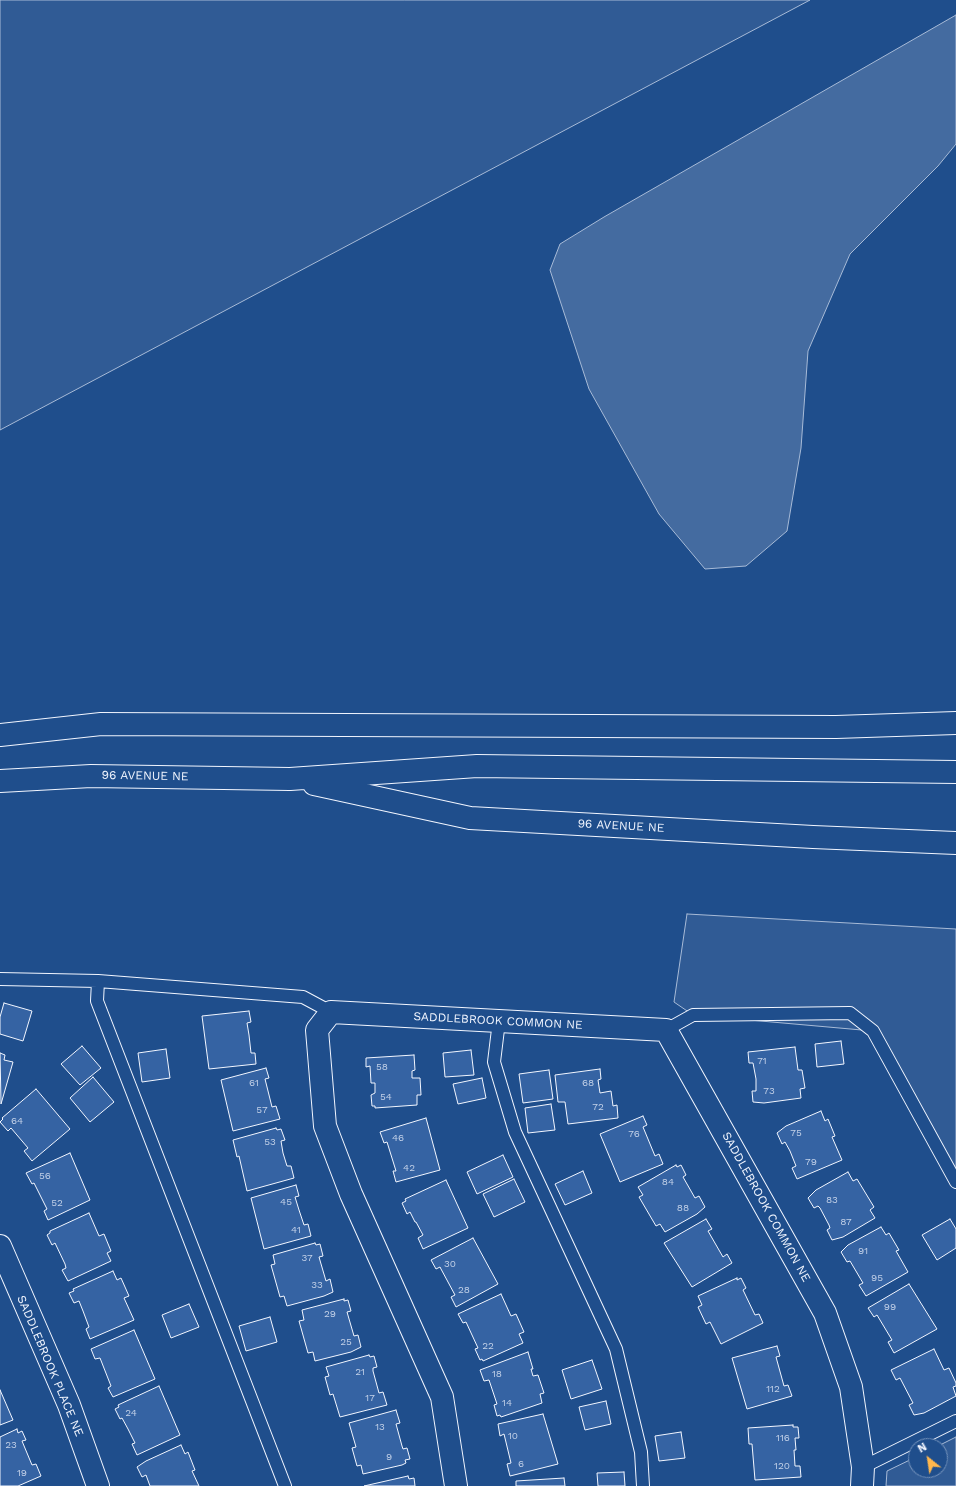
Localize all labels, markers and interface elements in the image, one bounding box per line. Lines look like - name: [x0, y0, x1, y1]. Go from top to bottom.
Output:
- street label: 96 AVENUE NE: [101, 768, 189, 784]
- street label: 96 AVENUE NE: [577, 817, 665, 835]
- street label: SADDLEBROOK COMMON NE: [413, 1009, 583, 1033]
- house number: 71: [757, 1055, 767, 1067]
- house number: 58: [376, 1061, 388, 1073]
- house number: 61: [249, 1077, 259, 1089]
- house number: 68: [582, 1077, 594, 1089]
- house number: 73: [763, 1085, 775, 1097]
- house number: 54: [380, 1091, 392, 1103]
- house number: 72: [592, 1101, 604, 1113]
- house number: 57: [256, 1104, 268, 1116]
- house number: 64: [11, 1115, 23, 1127]
- house number: 75: [790, 1127, 802, 1139]
- house number: 76: [628, 1128, 640, 1140]
- street label: SADDLEBROOK COMMON NE: [719, 1129, 813, 1285]
- house number: 46: [392, 1132, 404, 1144]
- house number: 53: [264, 1136, 276, 1148]
- house number: 79: [805, 1156, 817, 1168]
- house number: 42: [403, 1162, 415, 1174]
- house number: 56: [39, 1170, 51, 1182]
- house number: 84: [662, 1176, 674, 1188]
- house number: 83: [826, 1194, 838, 1206]
- house number: 45: [280, 1196, 292, 1208]
- house number: 52: [51, 1197, 63, 1209]
- house number: 88: [677, 1202, 689, 1214]
- house number: 87: [840, 1216, 852, 1228]
- house number: 41: [291, 1224, 301, 1236]
- house number: 91: [858, 1245, 868, 1257]
- house number: 37: [301, 1252, 313, 1264]
- house number: 30: [444, 1258, 456, 1270]
- house number: 95: [871, 1272, 883, 1284]
- house number: 33: [311, 1279, 323, 1291]
- house number: 28: [458, 1284, 470, 1296]
- street label: SADDLEBROOK PLACE NE: [14, 1293, 86, 1439]
- house number: 99: [884, 1301, 896, 1313]
- house number: 29: [324, 1308, 336, 1320]
- house number: 25: [340, 1336, 352, 1348]
- house number: 22: [482, 1340, 494, 1352]
- house number: 21: [355, 1366, 365, 1378]
- house number: 18: [492, 1368, 502, 1380]
- house number: 112: [766, 1383, 780, 1395]
- house number: 17: [365, 1392, 375, 1404]
- house number: 14: [502, 1397, 512, 1409]
- house number: 24: [125, 1407, 137, 1419]
- house number: 13: [375, 1421, 385, 1433]
- house number: 10: [508, 1430, 518, 1442]
- house number: 116: [776, 1432, 790, 1444]
- north arrow: [908, 1438, 948, 1478]
- house number: 23: [5, 1439, 17, 1451]
- text: N: [915, 1440, 929, 1456]
- house number: 9: [386, 1451, 392, 1463]
- house number: 6: [518, 1458, 524, 1470]
- house number: 120: [774, 1460, 790, 1472]
- house number: 19: [17, 1467, 27, 1479]

